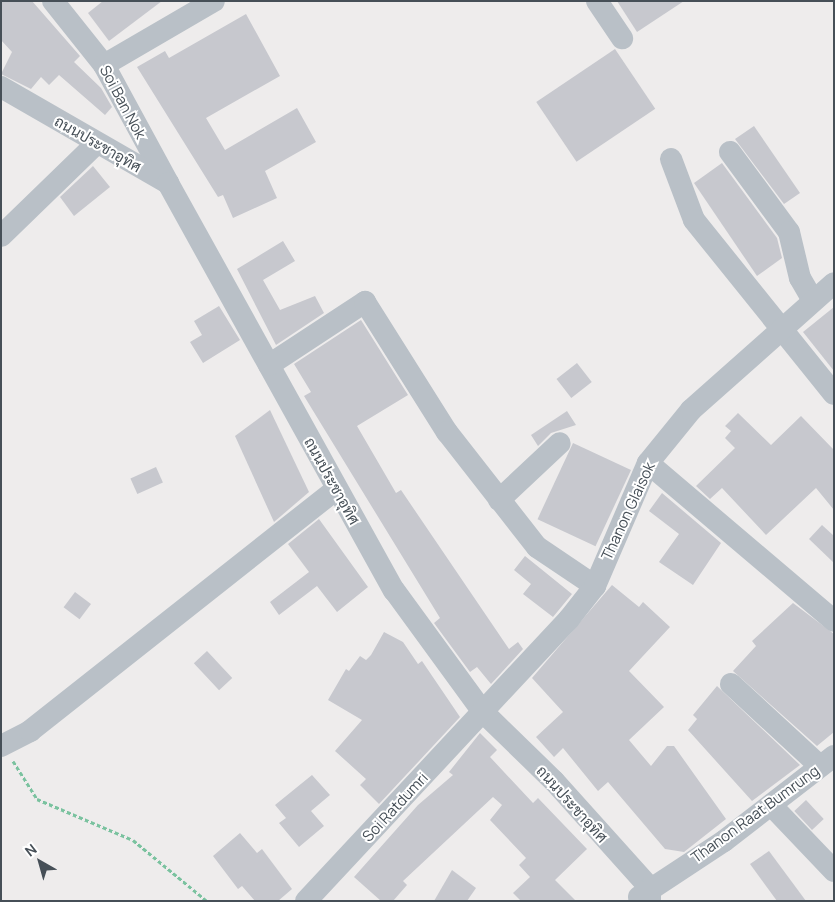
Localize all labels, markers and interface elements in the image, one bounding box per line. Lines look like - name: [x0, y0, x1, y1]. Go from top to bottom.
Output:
- street label: Soi Ban Nok: [96, 62, 150, 142]
- street label: ถนนประชาอุทิศ: [52, 112, 144, 176]
- street label: ถนนประชาอุทิศ: [301, 434, 363, 528]
- street label: Thanon Glaisok: [597, 459, 659, 563]
- street label: Thanon Raat Bumrung: [687, 761, 823, 867]
- street label: ถนนประชาอุทิศ: [533, 762, 611, 846]
- street label: Soi Ratdumri: [359, 769, 431, 845]
- north arrow: [15, 837, 65, 887]
- text: N: [21, 839, 40, 860]

